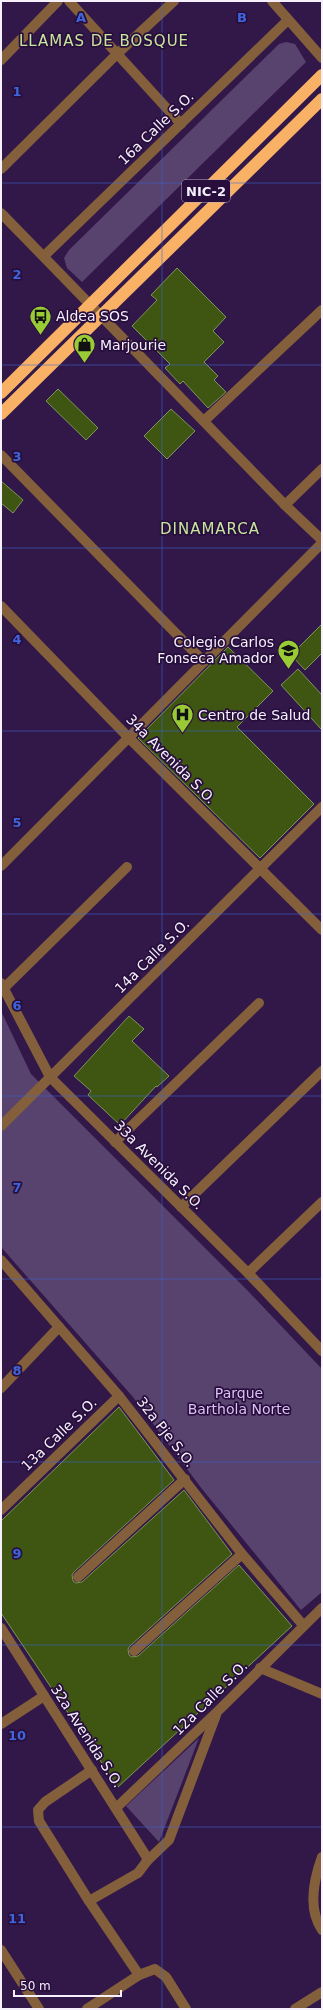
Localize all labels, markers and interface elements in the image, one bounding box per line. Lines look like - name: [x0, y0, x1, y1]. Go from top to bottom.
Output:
- text: A: [76, 10, 86, 25]
- text: B: [237, 10, 247, 25]
- district label: LLAMAS DE BOSQUE: [19, 32, 189, 50]
- text: 1: [12, 84, 22, 99]
- street label: 16a Calle S.O.: [115, 88, 197, 168]
- road number: NIC-2: [182, 180, 230, 202]
- text: 2: [12, 267, 22, 282]
- bus stop icon: Aldea SOS: [28, 303, 54, 336]
- place label: Aldea SOS: [56, 308, 129, 324]
- shop icon: Marjourie: [72, 332, 98, 365]
- place label: Marjourie: [100, 337, 166, 353]
- text: 3: [12, 449, 22, 464]
- district label: DINAMARCA: [160, 520, 260, 538]
- text: 4: [12, 632, 22, 647]
- place label: Colegio Carlos Fonseca Amador: [157, 634, 274, 666]
- school or university icon: Colegio Carlos Fonseca Amador: [276, 637, 302, 670]
- hospital icon: Centro de Salud: [169, 702, 195, 735]
- place label: Centro de Salud: [198, 707, 310, 723]
- street label: 34a Avenida S.O.: [123, 711, 219, 807]
- text: 5: [12, 815, 22, 830]
- street label: 14a Calle S.O.: [112, 916, 192, 996]
- text: 6: [12, 998, 22, 1013]
- street label: 33a Avenida S.O.: [111, 1117, 207, 1213]
- text: 7: [12, 1180, 22, 1195]
- text: 8: [12, 1363, 22, 1378]
- park label: Parque Barthola Norte: [188, 1385, 290, 1417]
- street label: 13a Calle S.O.: [18, 1394, 100, 1474]
- street label: 32a Pje S.O.: [134, 1394, 198, 1470]
- text: 9: [12, 1546, 22, 1561]
- street label: 12a Calle S.O.: [170, 1658, 250, 1738]
- street label: 32a Avenida S.O.: [48, 1682, 126, 1790]
- text: 10: [8, 1728, 26, 1743]
- text: 11: [8, 1911, 26, 1926]
- scale bar: [14, 1972, 121, 1998]
- text: 50 m: [20, 1979, 51, 1993]

